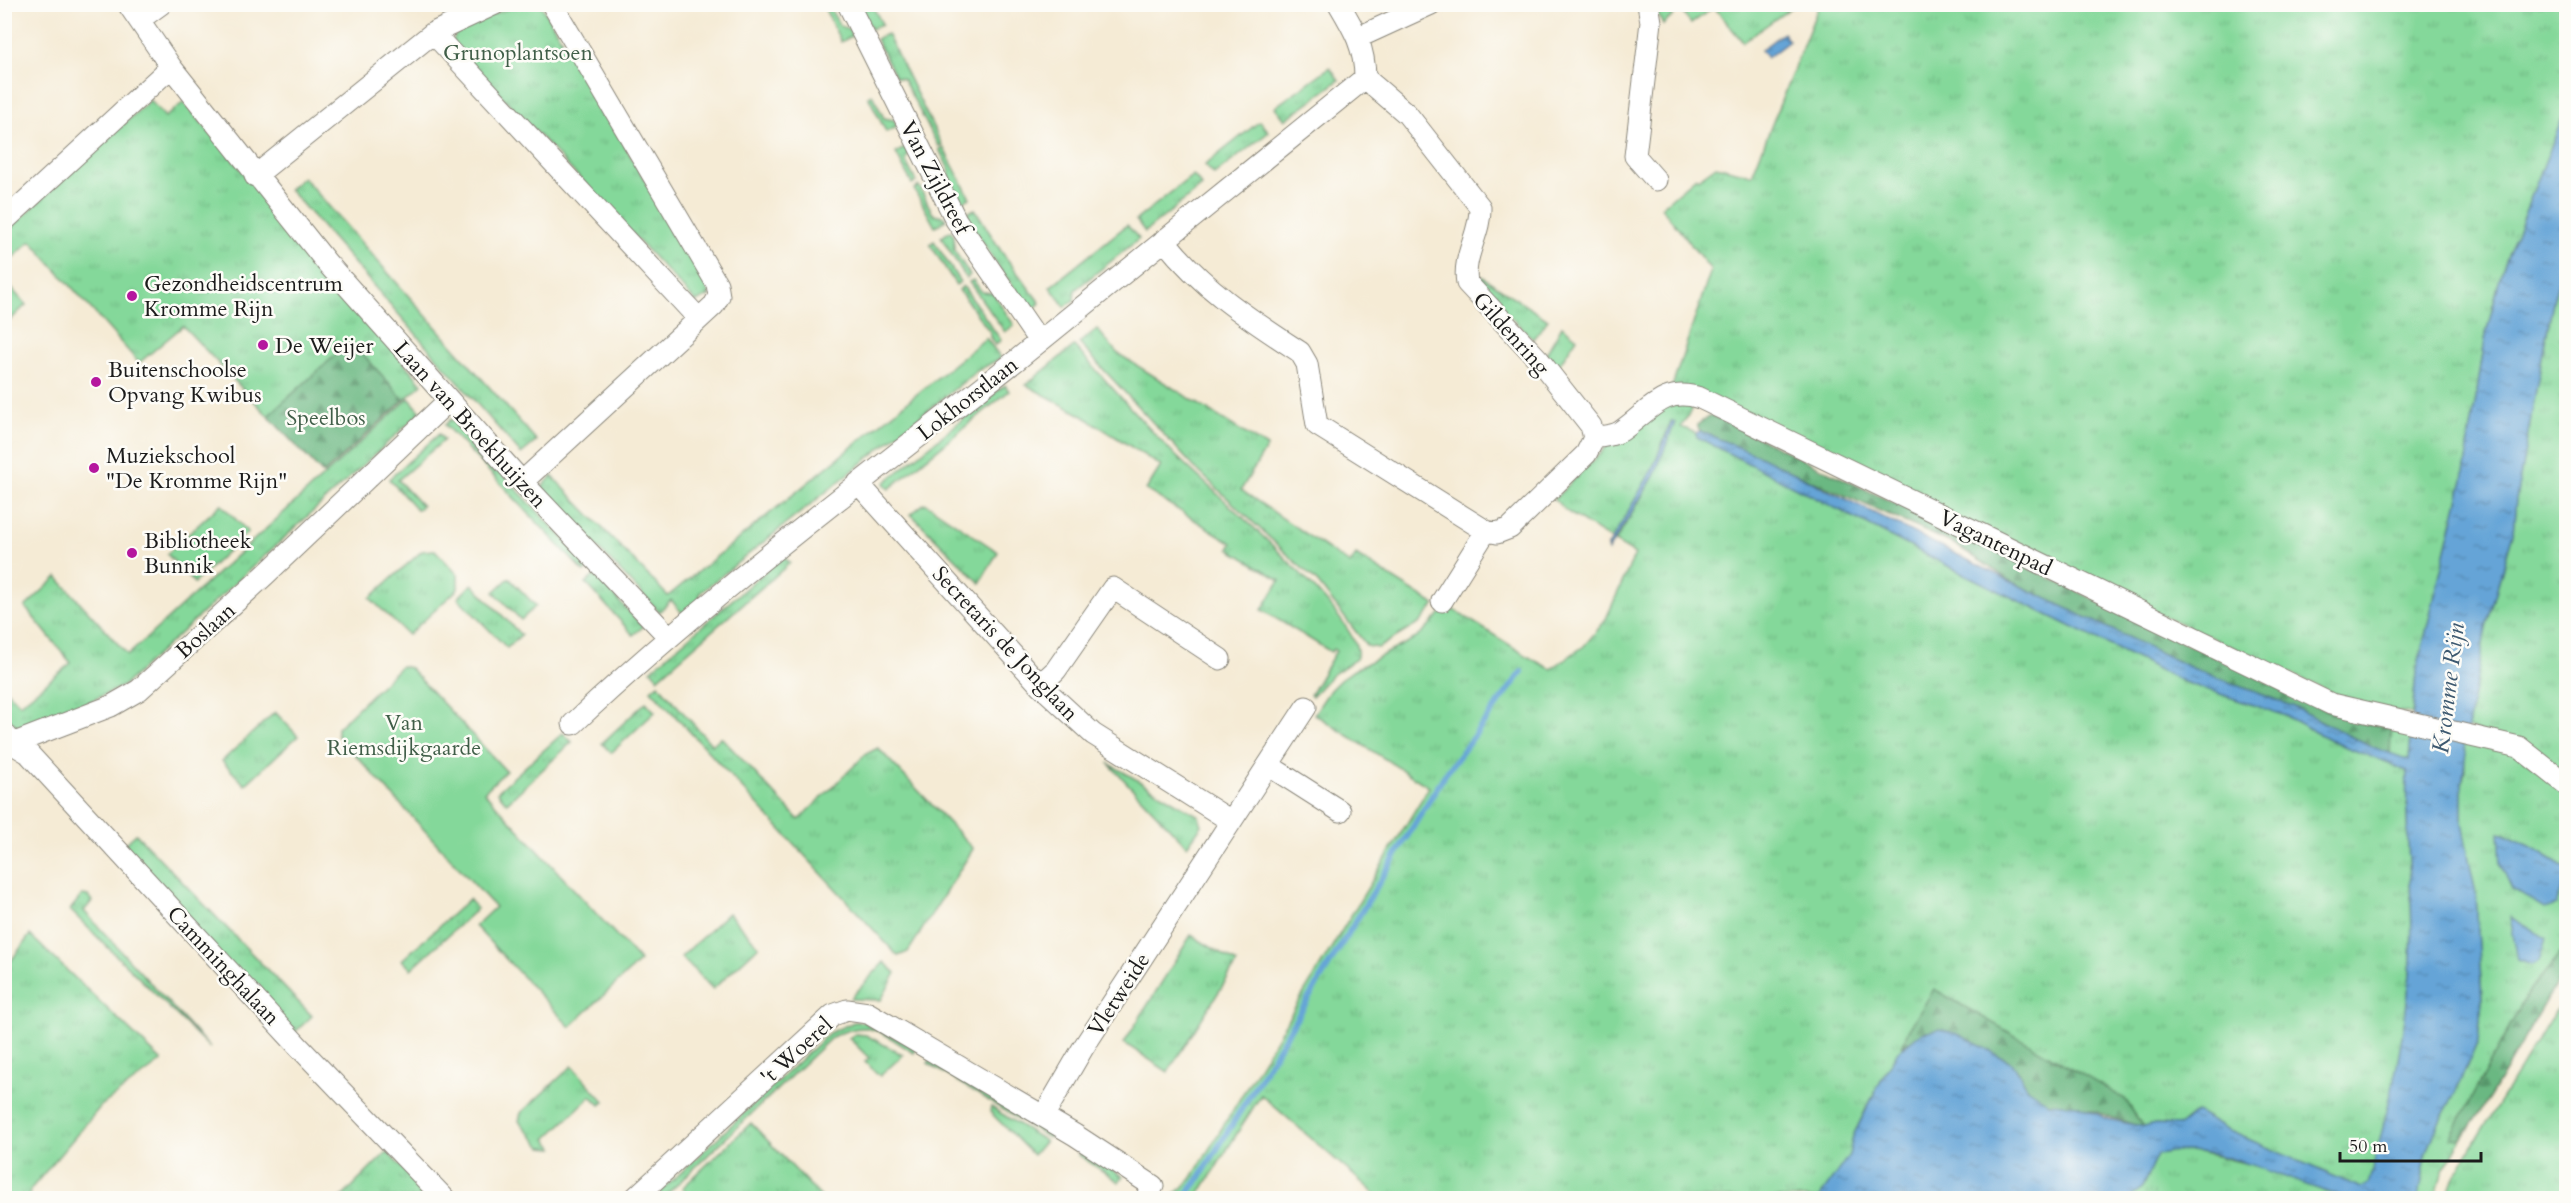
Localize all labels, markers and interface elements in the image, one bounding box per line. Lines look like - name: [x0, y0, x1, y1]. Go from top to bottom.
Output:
- park label: Grunoplantsoen: [443, 38, 593, 68]
- street label: Van Zijldreef: [893, 116, 979, 242]
- place label: Gezondheidscentrum Kromme Rijn: [144, 269, 343, 324]
- street label: Gildenring: [1466, 286, 1557, 382]
- marker: Gezondheidscentrum Kromme Rijn: [125, 289, 139, 303]
- place label: De Weijer: [275, 331, 374, 361]
- street label: Laan van Broekhuijzen: [387, 335, 554, 515]
- marker: De Weijer: [256, 338, 270, 352]
- street label: Lokhorstlaan: [911, 350, 1025, 448]
- place label: Buitenschoolse Opvang Kwibus: [108, 355, 262, 410]
- marker: Buitenschoolse Opvang Kwibus: [89, 375, 103, 389]
- park label: Speelbos: [286, 403, 366, 433]
- place label: Muziekschool "De Kromme Rijn": [106, 441, 287, 496]
- marker: Muziekschool "De Kromme Rijn": [87, 461, 101, 475]
- street label: Vagantenpad: [1934, 503, 2057, 583]
- place label: Bibliotheek Bunnik: [144, 526, 252, 581]
- marker: Bibliotheek Bunnik: [125, 546, 139, 560]
- street label: Secretaris de Jonglaan: [925, 560, 1085, 728]
- street label: Boslaan: [169, 595, 243, 666]
- water label: Kromme Rijn: [2424, 621, 2473, 755]
- park label: Van Riemsdijkgaarde: [327, 708, 481, 763]
- street label: Camminghalaan: [160, 899, 287, 1032]
- street label: Vletweide: [1081, 947, 1157, 1042]
- street label: 't Woerel: [754, 1010, 840, 1091]
- scale bar: [2340, 1125, 2481, 1163]
- text: 50 m: [2349, 1134, 2388, 1159]

